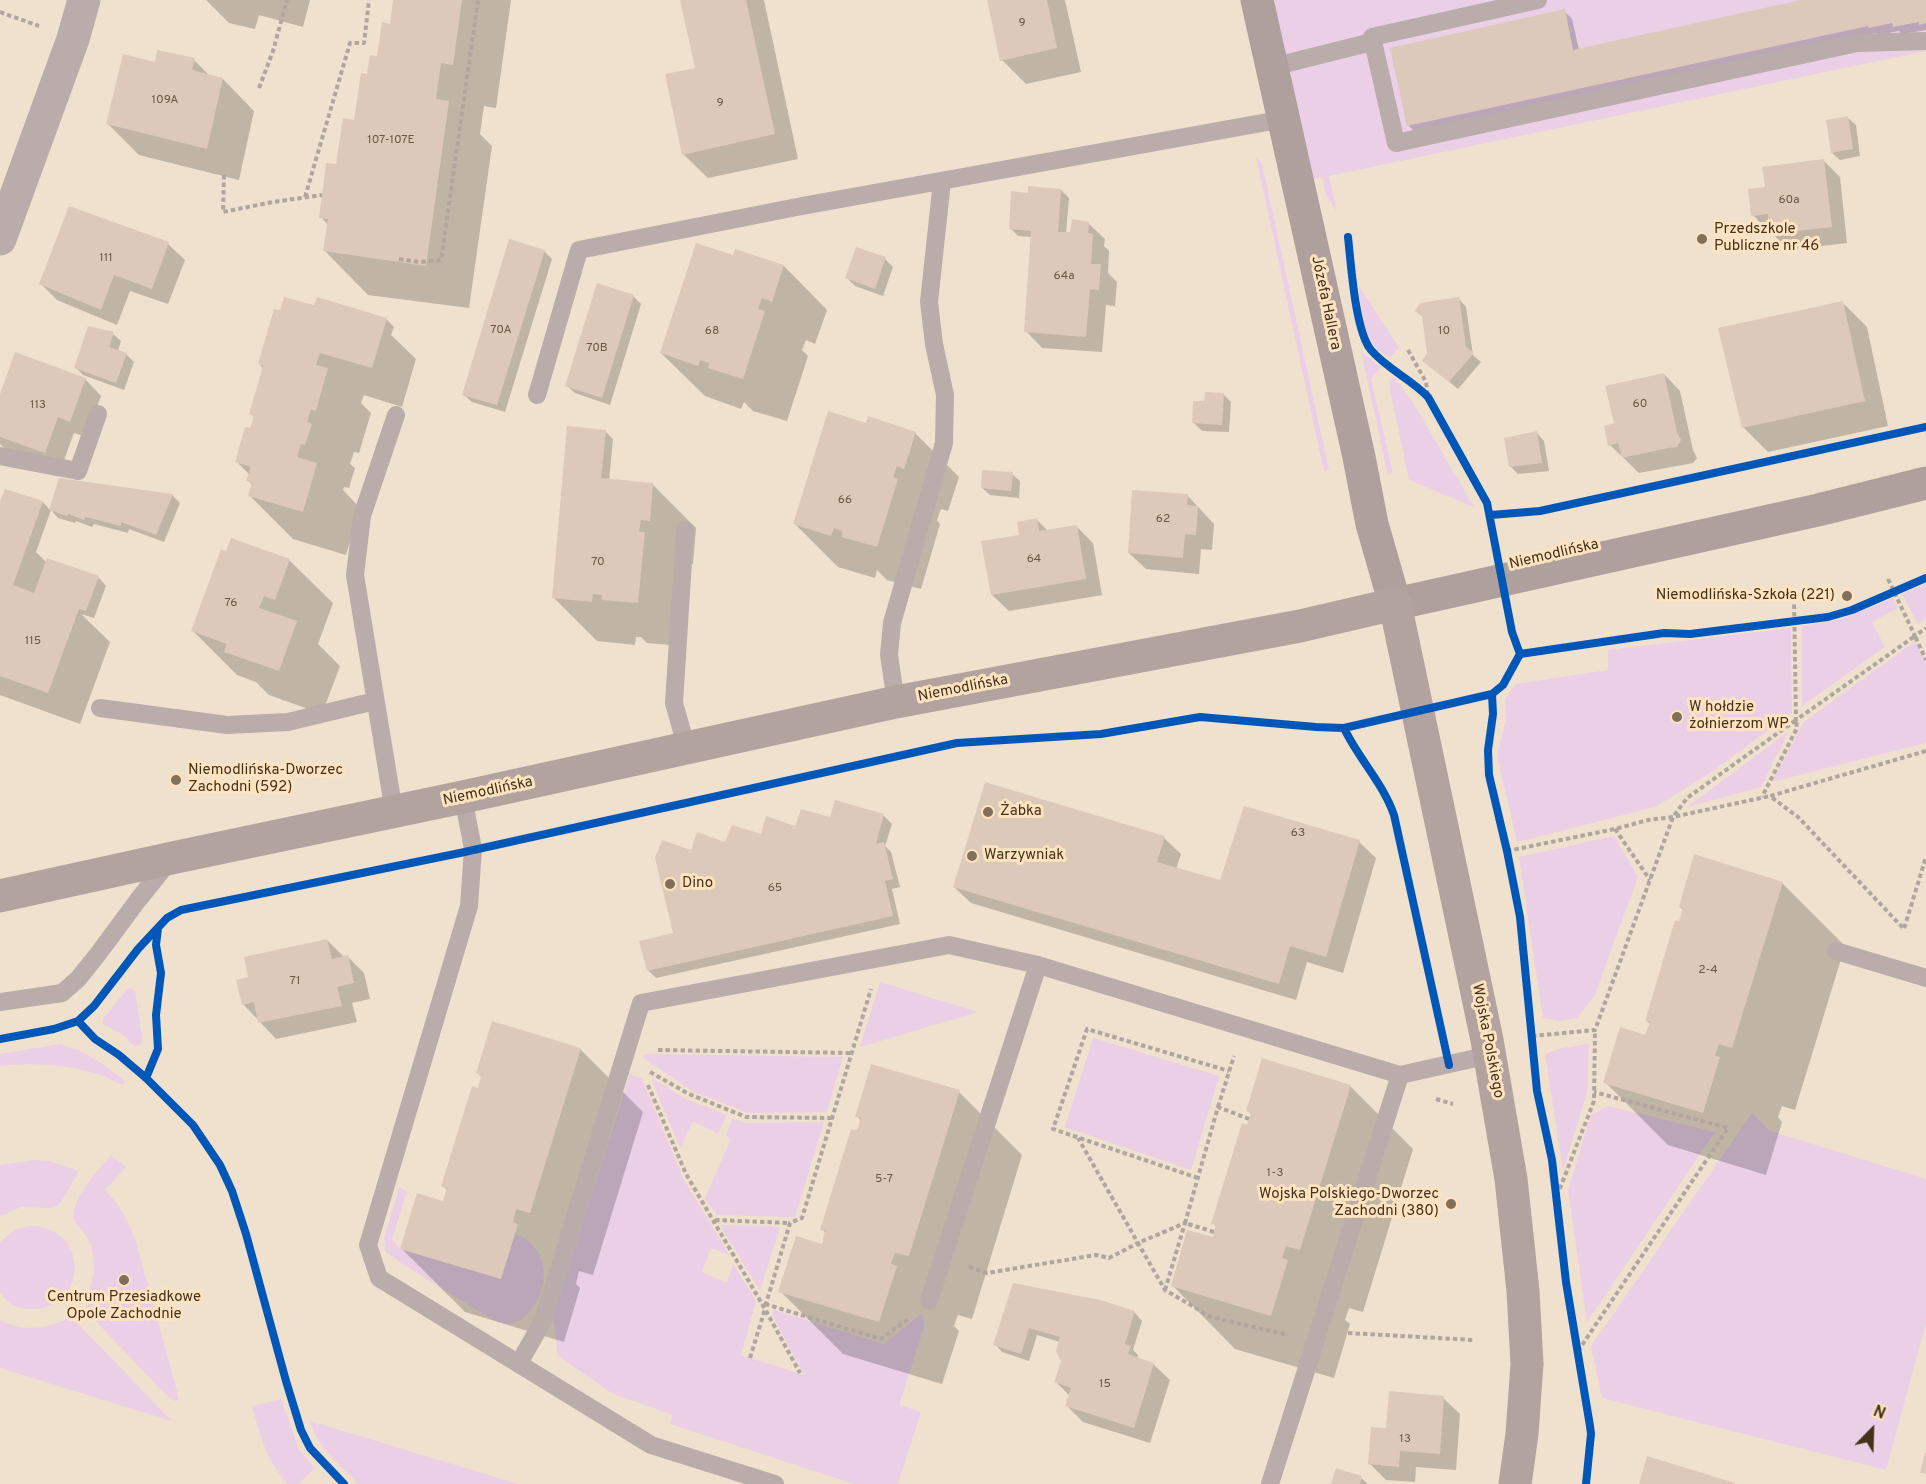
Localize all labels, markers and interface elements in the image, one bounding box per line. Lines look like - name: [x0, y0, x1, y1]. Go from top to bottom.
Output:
- house number: 9: [1018, 17, 1026, 31]
- house number: 109A: [151, 94, 179, 108]
- house number: 9: [716, 97, 724, 111]
- house number: 107-107E: [367, 134, 415, 148]
- house number: 60a: [1778, 194, 1800, 208]
- place label: Przedszkole Publiczne nr 46: [1714, 221, 1819, 256]
- marker: Przedszkole Publiczne nr 46: [1695, 232, 1709, 246]
- house number: 111: [99, 252, 113, 266]
- street label: Józefa Hallera: [1306, 254, 1344, 352]
- house number: 64a: [1054, 270, 1074, 284]
- house number: 70A: [490, 324, 512, 338]
- house number: 68: [705, 325, 719, 339]
- house number: 10: [1438, 325, 1450, 339]
- house number: 70B: [586, 342, 608, 356]
- house number: 60: [1633, 398, 1647, 412]
- house number: 113: [30, 399, 46, 413]
- house number: 66: [838, 494, 852, 508]
- house number: 62: [1156, 513, 1170, 527]
- street label: Niemodlińska: [1507, 536, 1601, 574]
- house number: 64: [1027, 553, 1041, 567]
- house number: 70: [591, 556, 605, 570]
- place label: Niemodlińska-Szkoła (221): [1656, 587, 1835, 605]
- marker: Niemodlińska-Szkoła (221): [1840, 589, 1854, 603]
- house number: 76: [225, 597, 237, 611]
- house number: 115: [25, 635, 41, 649]
- street label: Niemodlińska: [916, 671, 1010, 707]
- place label: W hołdzie żołnierzom WP: [1689, 699, 1789, 734]
- marker: W hołdzie żołnierzom WP: [1670, 710, 1684, 724]
- place label: Niemodlińska-Dworzec Zachodni (592): [188, 762, 343, 797]
- marker: Niemodlińska-Dworzec Zachodni (592): [169, 773, 183, 787]
- street label: Niemodlińska: [441, 774, 535, 810]
- place label: Żabka: [1000, 803, 1042, 821]
- marker: Żabka: [981, 805, 995, 819]
- house number: 63: [1291, 827, 1305, 841]
- place label: Warzywniak: [984, 847, 1064, 865]
- marker: Warzywniak: [965, 849, 979, 863]
- place label: Dino: [682, 875, 713, 893]
- marker: Dino: [663, 877, 677, 891]
- house number: 65: [768, 882, 782, 896]
- house number: 2-4: [1698, 964, 1718, 978]
- house number: 71: [290, 975, 300, 989]
- street label: Wojska Polskiego: [1467, 982, 1507, 1100]
- house number: 1-3: [1266, 1167, 1284, 1181]
- house number: 5-7: [875, 1173, 893, 1187]
- place label: Wojska Polskiego-Dworzec Zachodni (380): [1259, 1186, 1439, 1221]
- marker: Wojska Polskiego-Dworzec Zachodni (380): [1444, 1197, 1458, 1211]
- marker: Centrum Przesiadkowe Opole Zachodnie: [117, 1273, 131, 1287]
- place label: Centrum Przesiadkowe Opole Zachodnie: [47, 1289, 201, 1324]
- house number: 15: [1099, 1378, 1111, 1392]
- north arrow: [1842, 1400, 1902, 1460]
- text: N: [1870, 1402, 1888, 1425]
- house number: 13: [1399, 1433, 1411, 1447]

